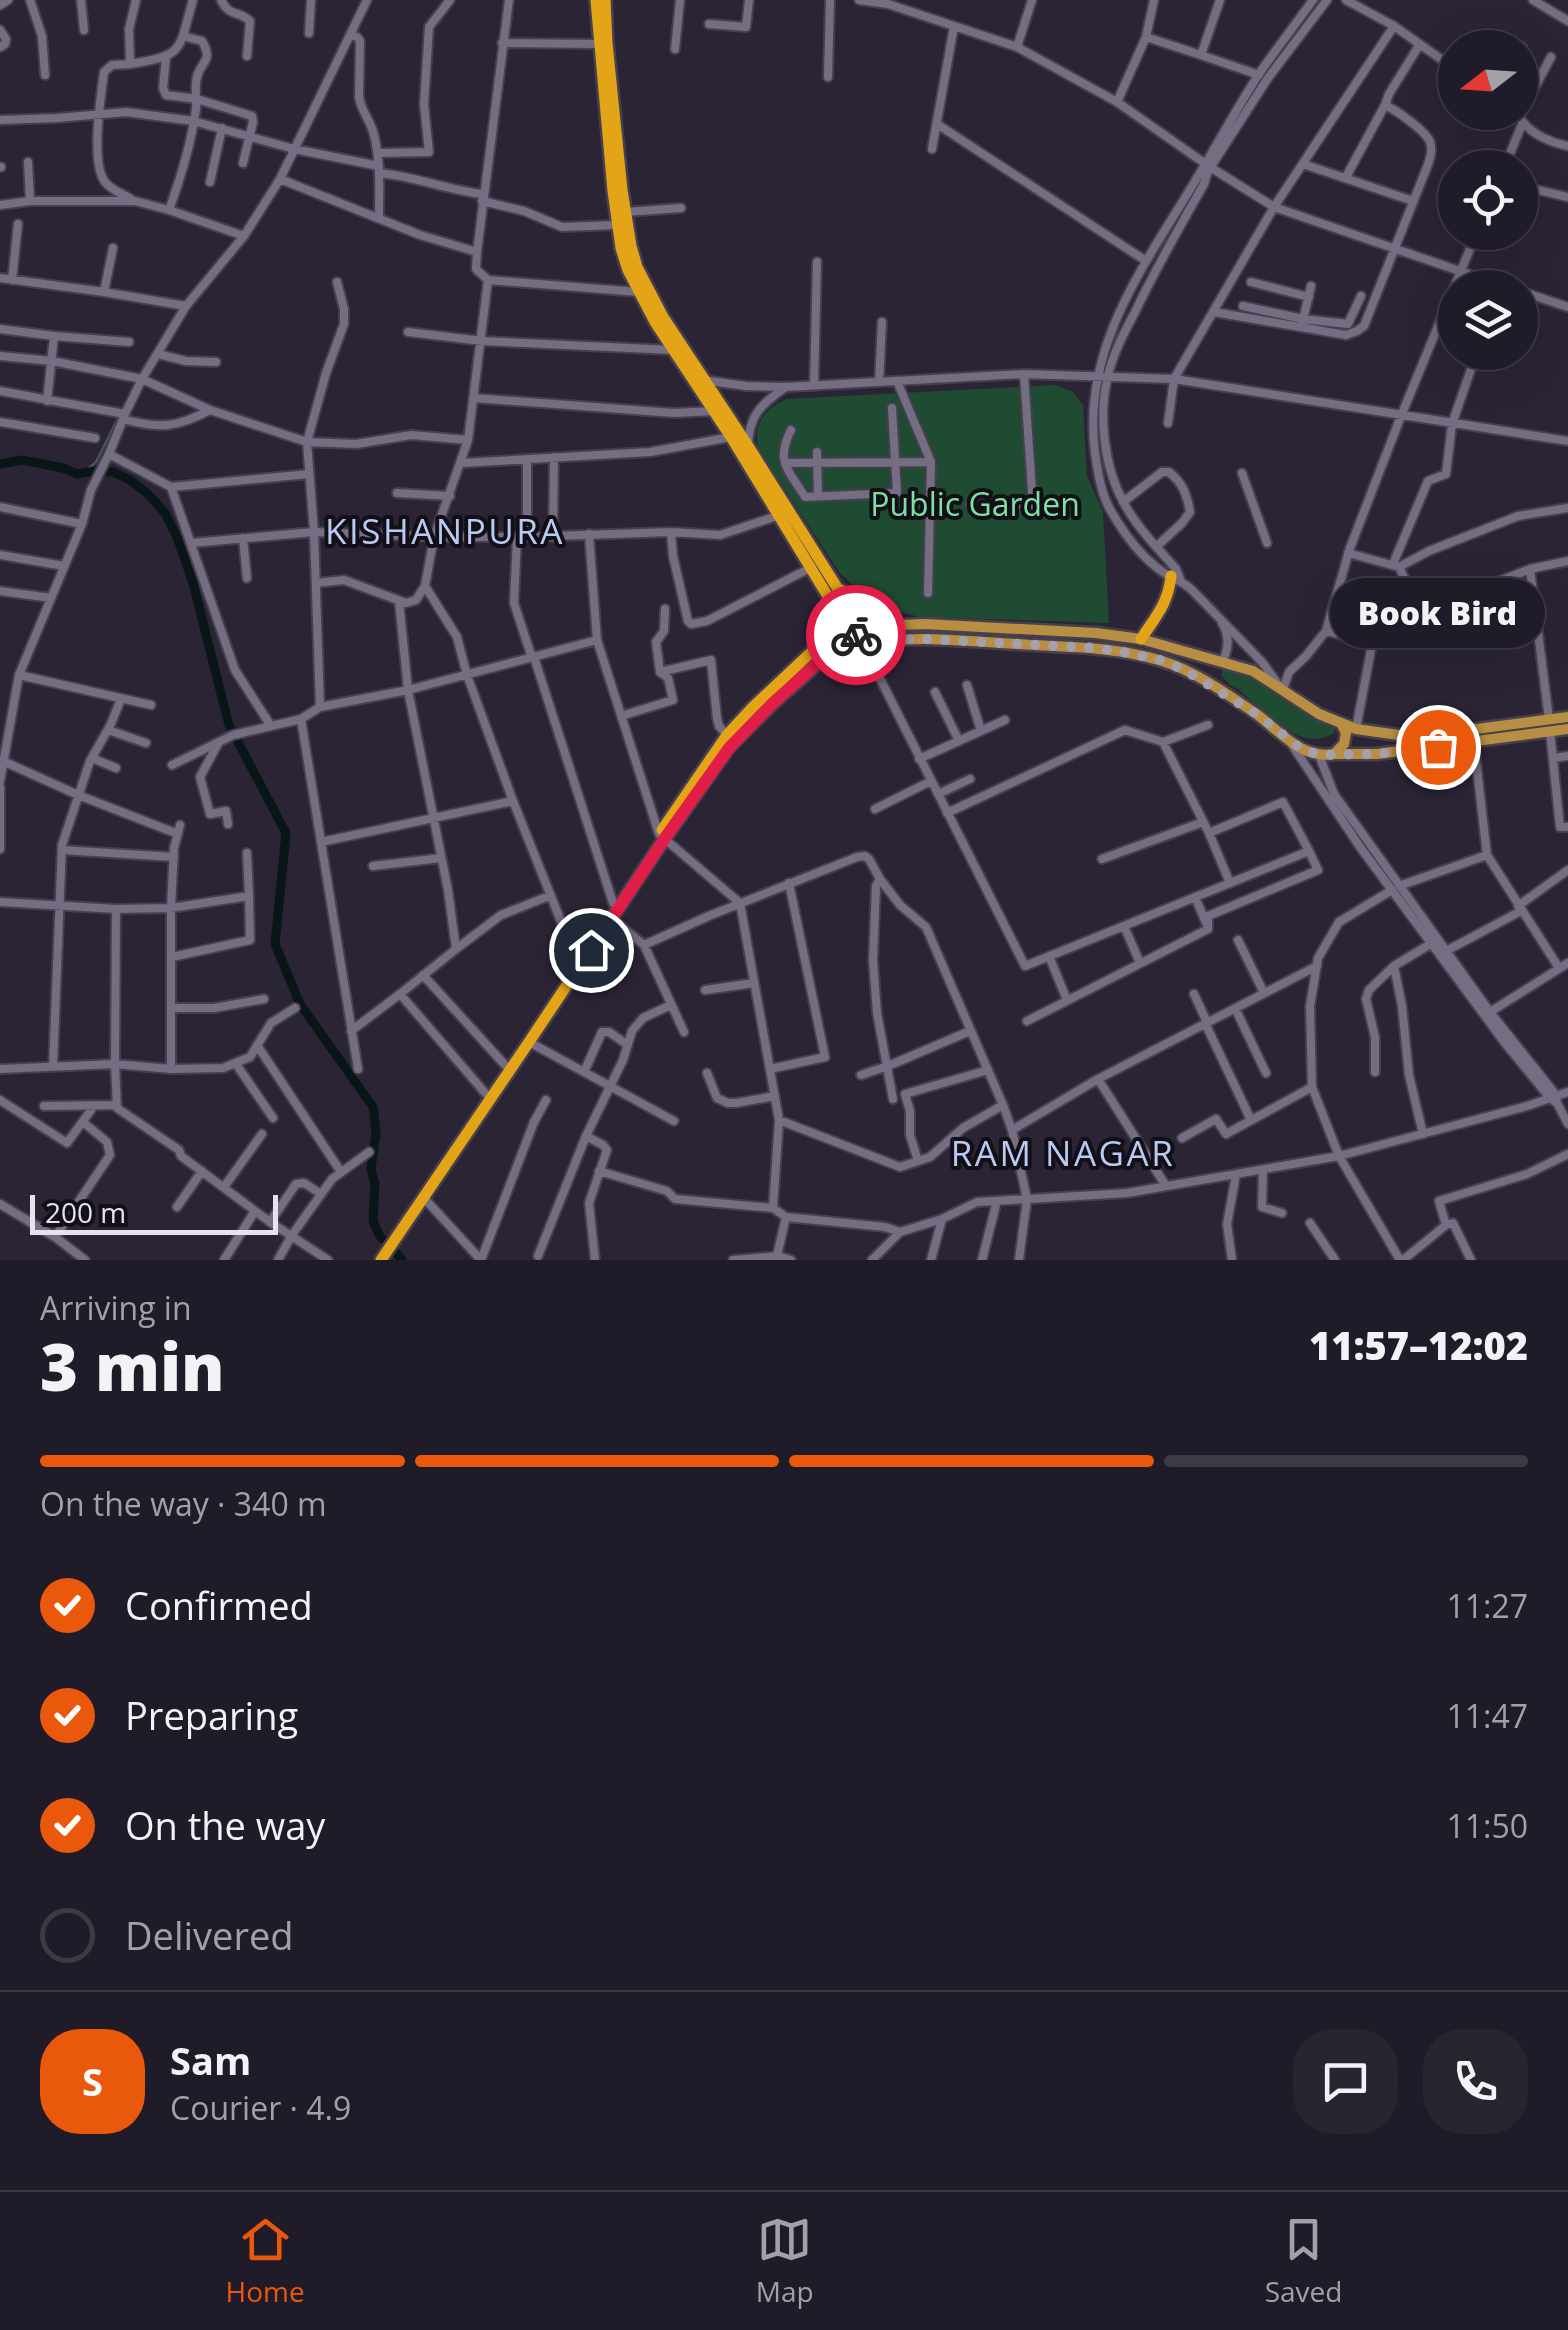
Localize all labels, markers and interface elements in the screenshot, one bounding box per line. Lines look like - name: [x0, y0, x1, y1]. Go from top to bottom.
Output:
- north arrow: [1438, 30, 1538, 130]
- map controls: [1438, 30, 1538, 370]
- button: locate: [1438, 150, 1538, 250]
- button: layers: [1438, 270, 1538, 370]
- park label: Public Garden: [870, 482, 1080, 525]
- district label: KISHANPURA: [325, 507, 565, 554]
- callout: Book Bird: [1330, 577, 1546, 647]
- courier: [806, 585, 906, 685]
- text: Book Bird: [1358, 591, 1517, 634]
- icon: bike: [829, 608, 884, 663]
- pin: [1396, 705, 1481, 790]
- icon: bag: [1411, 720, 1466, 775]
- pin: [549, 908, 634, 993]
- icon: home: [564, 923, 619, 978]
- district label: RAM NAGAR: [951, 1129, 1175, 1176]
- scale bar: [30, 1190, 278, 1234]
- text: 200 m: [45, 1193, 126, 1231]
- text: Arriving in: [40, 1286, 192, 1329]
- text: 11:57–12:02: [1309, 1319, 1528, 1371]
- text: 3 min: [40, 1322, 225, 1410]
- text: On the way · 340 m: [40, 1482, 327, 1525]
- icon: check: [40, 1578, 95, 1633]
- text: Confirmed: [125, 1579, 313, 1631]
- text: 11:27: [1446, 1584, 1528, 1627]
- icon: check: [40, 1688, 95, 1743]
- text: Preparing: [125, 1689, 298, 1741]
- text: 11:47: [1446, 1694, 1528, 1737]
- icon: check: [40, 1798, 95, 1853]
- text: On the way: [125, 1799, 325, 1851]
- text: 11:50: [1446, 1804, 1528, 1847]
- text: Delivered: [125, 1909, 294, 1961]
- button: chat: [1293, 2029, 1398, 2134]
- button: phone: [1423, 2029, 1528, 2134]
- text: Sam: [170, 2034, 251, 2086]
- text: S: [82, 2055, 103, 2107]
- text: Courier · 4.9: [170, 2086, 351, 2129]
- tab: Home: [226, 2212, 305, 2310]
- tab: Map: [756, 2212, 814, 2310]
- tab: Saved: [1265, 2212, 1342, 2310]

